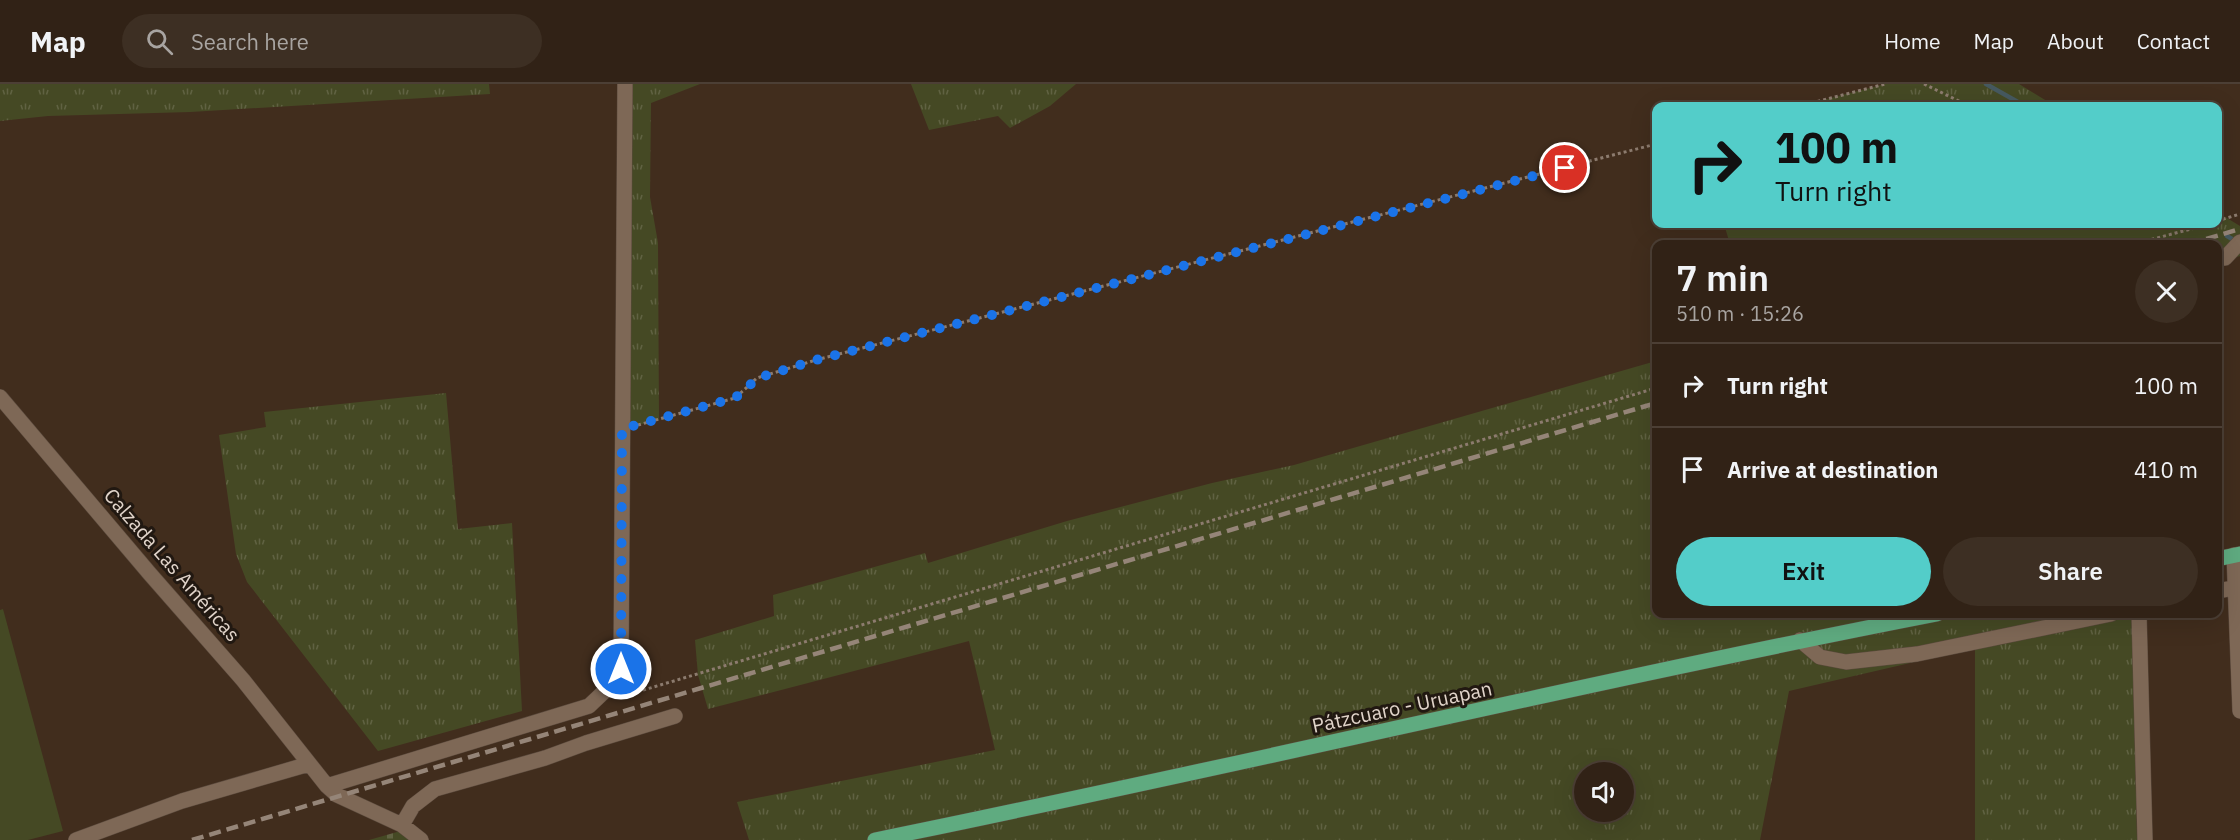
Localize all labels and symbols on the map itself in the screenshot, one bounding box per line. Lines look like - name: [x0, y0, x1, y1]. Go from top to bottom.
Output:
- pin: [1539, 142, 1590, 193]
- street label: Calzada Las Américas: [98, 482, 246, 647]
- position arrow: [589, 637, 653, 701]
- street label: Pátzcuaro - Uruapan: [1309, 674, 1494, 739]

